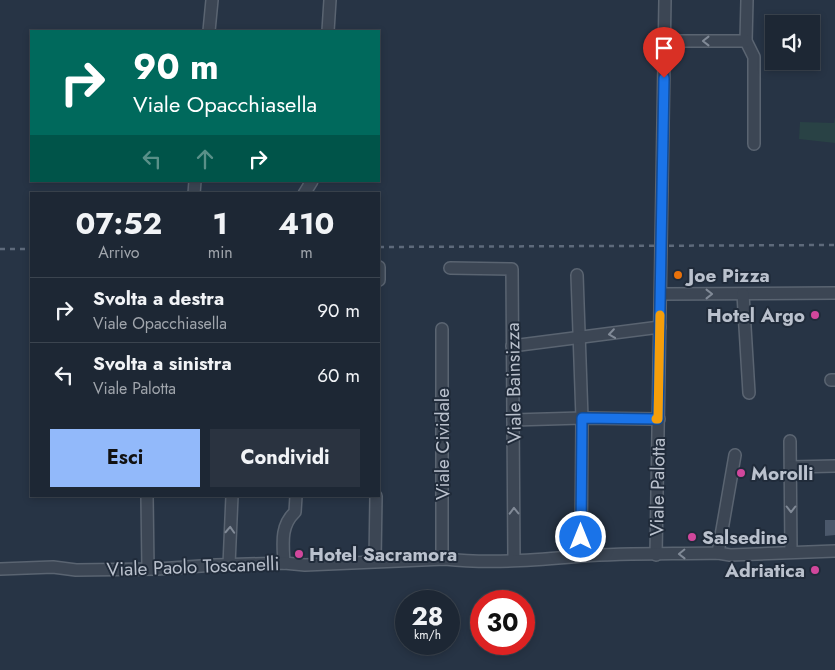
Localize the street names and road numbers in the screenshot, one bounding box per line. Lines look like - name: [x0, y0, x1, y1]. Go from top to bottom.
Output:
- street label: Viale Bainsizza: [499, 322, 528, 444]
- street label: Viale Cividale: [429, 388, 456, 500]
- street label: Viale Palotta: [643, 438, 672, 536]
- street label: Viale Paolo Toscanelli: [106, 550, 280, 583]

